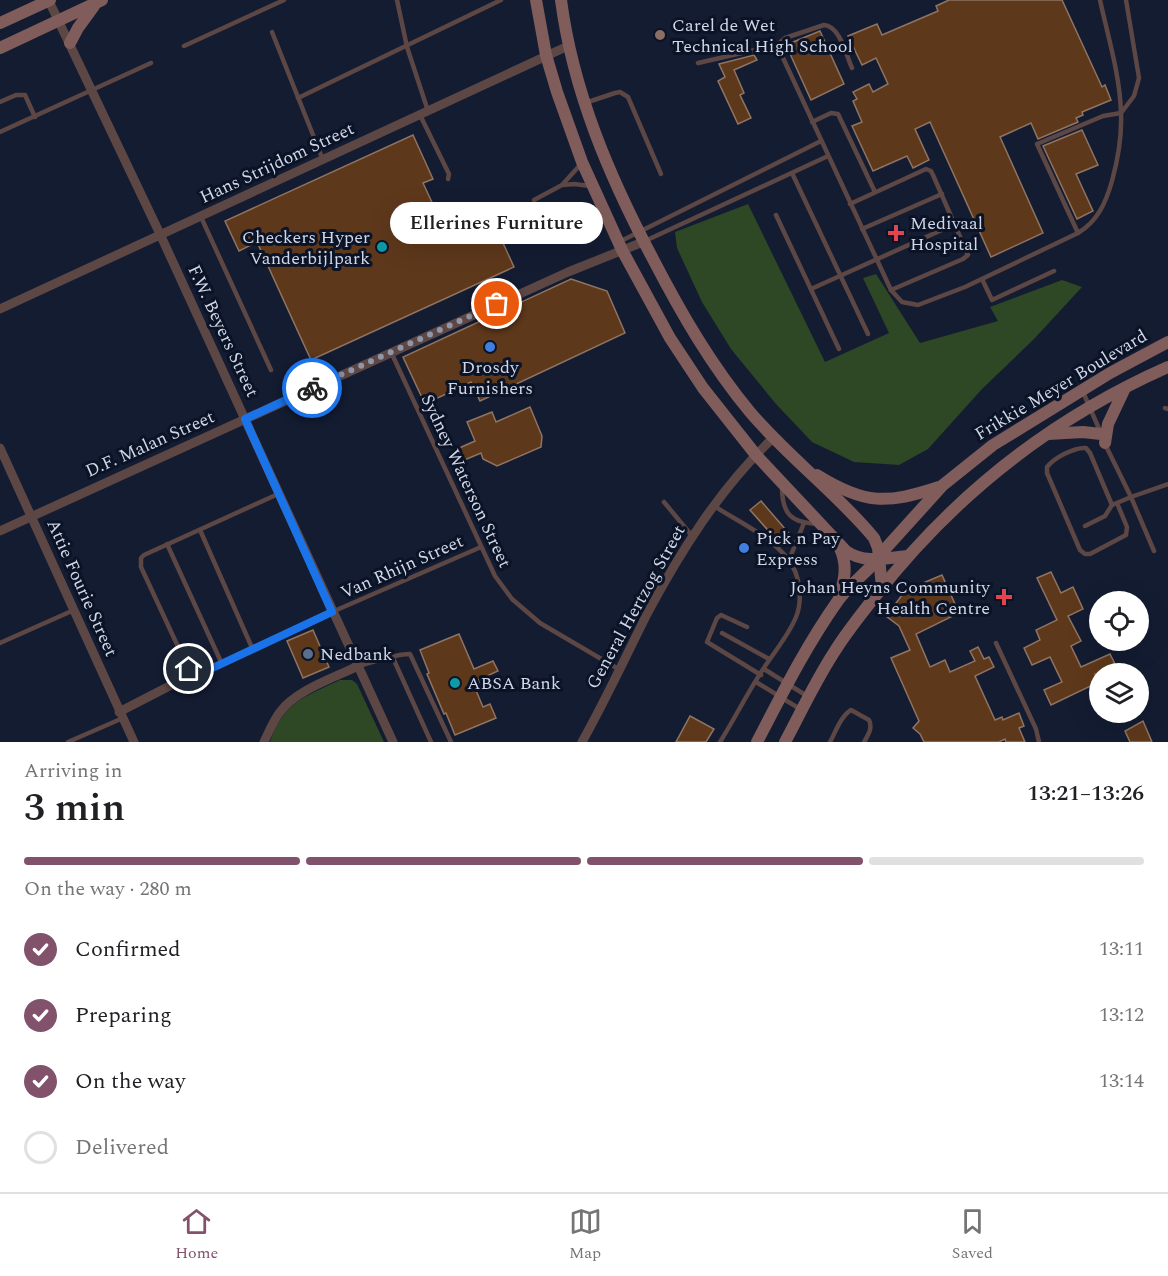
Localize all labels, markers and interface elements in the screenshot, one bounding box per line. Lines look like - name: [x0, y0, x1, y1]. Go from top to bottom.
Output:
- place label: Carel de Wet Technical High School: [672, 12, 853, 60]
- marker: Carel de Wet Technical High School: [653, 28, 667, 42]
- street label: Hans Strijdom Street: [195, 115, 359, 211]
- callout: Ellerines Furniture: [390, 202, 604, 244]
- text: Ellerines Furniture: [410, 208, 583, 238]
- place label: Medivaal Hospital: [910, 210, 983, 258]
- place label: Checkers Hyper Vanderbijlpark: [242, 224, 370, 272]
- marker: Medivaal Hospital: [887, 224, 905, 242]
- marker: Checkers Hyper Vanderbijlpark: [375, 240, 389, 254]
- street label: F.W. Beyers Street: [180, 260, 266, 402]
- pin: [471, 278, 522, 329]
- icon: bag: [480, 287, 513, 320]
- street label: Frikkie Meyer Boulevard: [970, 323, 1152, 447]
- marker: Drosdy Furnishers: [483, 340, 497, 354]
- place label: Drosdy Furnishers: [447, 354, 533, 402]
- courier: [282, 358, 342, 418]
- icon: bike: [296, 372, 329, 405]
- street label: Sydney Waterson Street: [414, 390, 518, 572]
- street label: D.F. Malan Street: [81, 403, 219, 485]
- street label: Attie Fourie Street: [40, 515, 124, 661]
- street label: General Hertzog Street: [580, 520, 692, 694]
- place label: Pick n Pay Express: [756, 525, 841, 573]
- street label: Van Rhijn Street: [336, 528, 468, 606]
- marker: Pick n Pay Express: [737, 541, 751, 555]
- place label: Johan Heyns Community Health Centre: [790, 574, 991, 622]
- marker: Johan Heyns Community Health Centre: [995, 588, 1013, 606]
- map controls: [1089, 591, 1149, 723]
- button: locate: [1089, 591, 1149, 651]
- place label: Nedbank: [320, 641, 393, 668]
- pin: [163, 643, 214, 694]
- marker: Nedbank: [301, 647, 315, 661]
- icon: home: [172, 652, 205, 685]
- button: layers: [1089, 663, 1149, 723]
- place label: ABSA Bank: [467, 670, 561, 697]
- marker: ABSA Bank: [448, 676, 462, 690]
- text: Arriving in: [24, 756, 122, 786]
- text: 13:21–13:26: [1027, 777, 1144, 810]
- text: 3 min: [24, 779, 125, 838]
- text: On the way · 280 m: [24, 874, 192, 904]
- icon: check: [24, 933, 57, 966]
- text: Confirmed: [75, 933, 181, 966]
- text: 13:11: [1099, 934, 1144, 964]
- icon: check: [24, 999, 57, 1032]
- text: Preparing: [75, 999, 172, 1032]
- text: 13:12: [1099, 1000, 1144, 1030]
- icon: check: [24, 1065, 57, 1098]
- text: On the way: [75, 1065, 186, 1098]
- text: 13:14: [1099, 1066, 1144, 1096]
- text: Delivered: [75, 1131, 169, 1164]
- tab: Home: [175, 1205, 218, 1265]
- tab: Map: [569, 1205, 602, 1265]
- tab: Saved: [952, 1205, 993, 1265]

